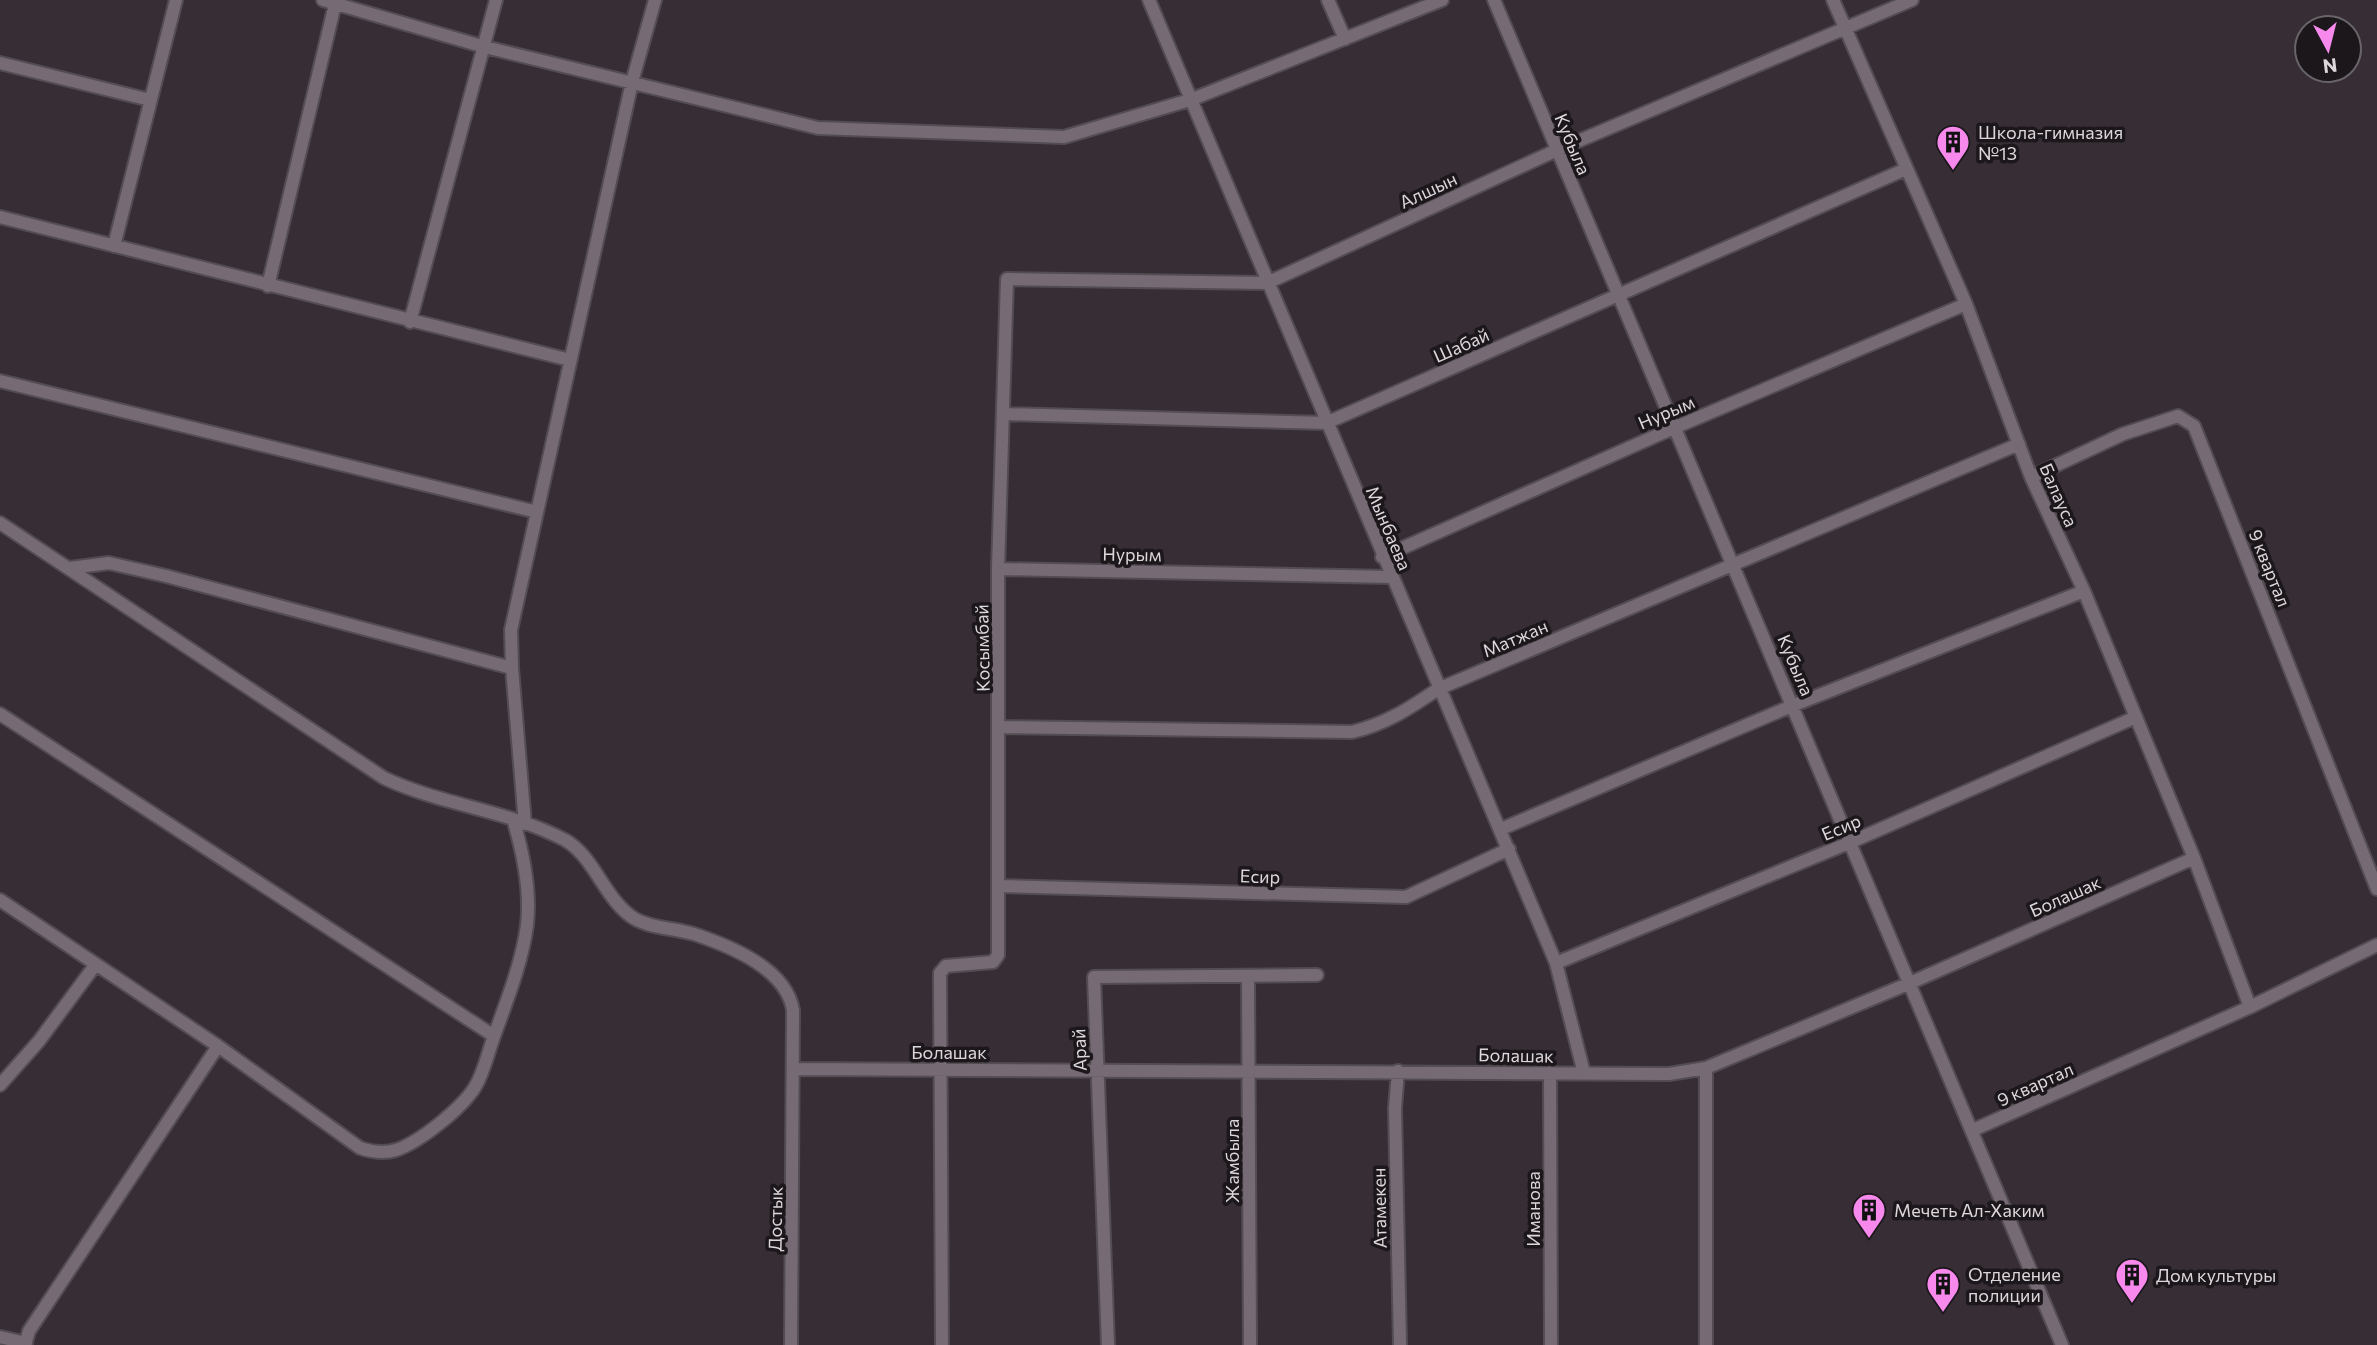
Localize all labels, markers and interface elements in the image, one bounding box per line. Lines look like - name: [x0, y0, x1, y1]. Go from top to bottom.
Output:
- north arrow: [2293, 14, 2363, 84]
- text: N: [2322, 54, 2339, 79]
- street label: Кубыла: [1550, 110, 1596, 178]
- place label: Школа-гимназия №13: [1978, 121, 2123, 164]
- building icon: Школа-гимназия №13: [1934, 123, 1972, 172]
- street label: Алшын: [1396, 167, 1460, 213]
- street label: Шабай: [1430, 323, 1492, 367]
- street label: Нурым: [1634, 390, 1698, 434]
- street label: Балауса: [2035, 460, 2083, 530]
- street label: Мынбаева: [1361, 483, 1417, 573]
- street label: 9 квартал: [2245, 526, 2295, 610]
- street label: Нурым: [1102, 542, 1162, 566]
- street label: Косымбай: [970, 604, 994, 692]
- street label: Матжан: [1479, 614, 1551, 662]
- street label: Кубыла: [1773, 631, 1819, 699]
- street label: Есир: [1818, 809, 1864, 845]
- street label: Есир: [1239, 864, 1281, 888]
- street label: Болашак: [2026, 870, 2104, 921]
- street label: Арай: [1067, 1028, 1091, 1072]
- street label: Болашак: [911, 1041, 987, 1063]
- street label: Болашак: [1478, 1043, 1554, 1067]
- street label: 9 квартал: [1993, 1057, 2077, 1111]
- street label: Жамбыла: [1221, 1119, 1243, 1203]
- street label: Атамекен: [1367, 1168, 1391, 1248]
- street label: Иманова: [1522, 1171, 1544, 1247]
- street label: Достык: [763, 1186, 787, 1252]
- building icon: Мечеть Ал-Хаким: [1850, 1191, 1888, 1240]
- place label: Мечеть Ал-Хаким: [1894, 1199, 2045, 1221]
- building icon: Дом культуры: [2113, 1256, 2151, 1305]
- place label: Отделение полиции: [1968, 1263, 2061, 1306]
- place label: Дом культуры: [2156, 1264, 2276, 1286]
- building icon: Отделение полиции: [1924, 1265, 1962, 1314]

